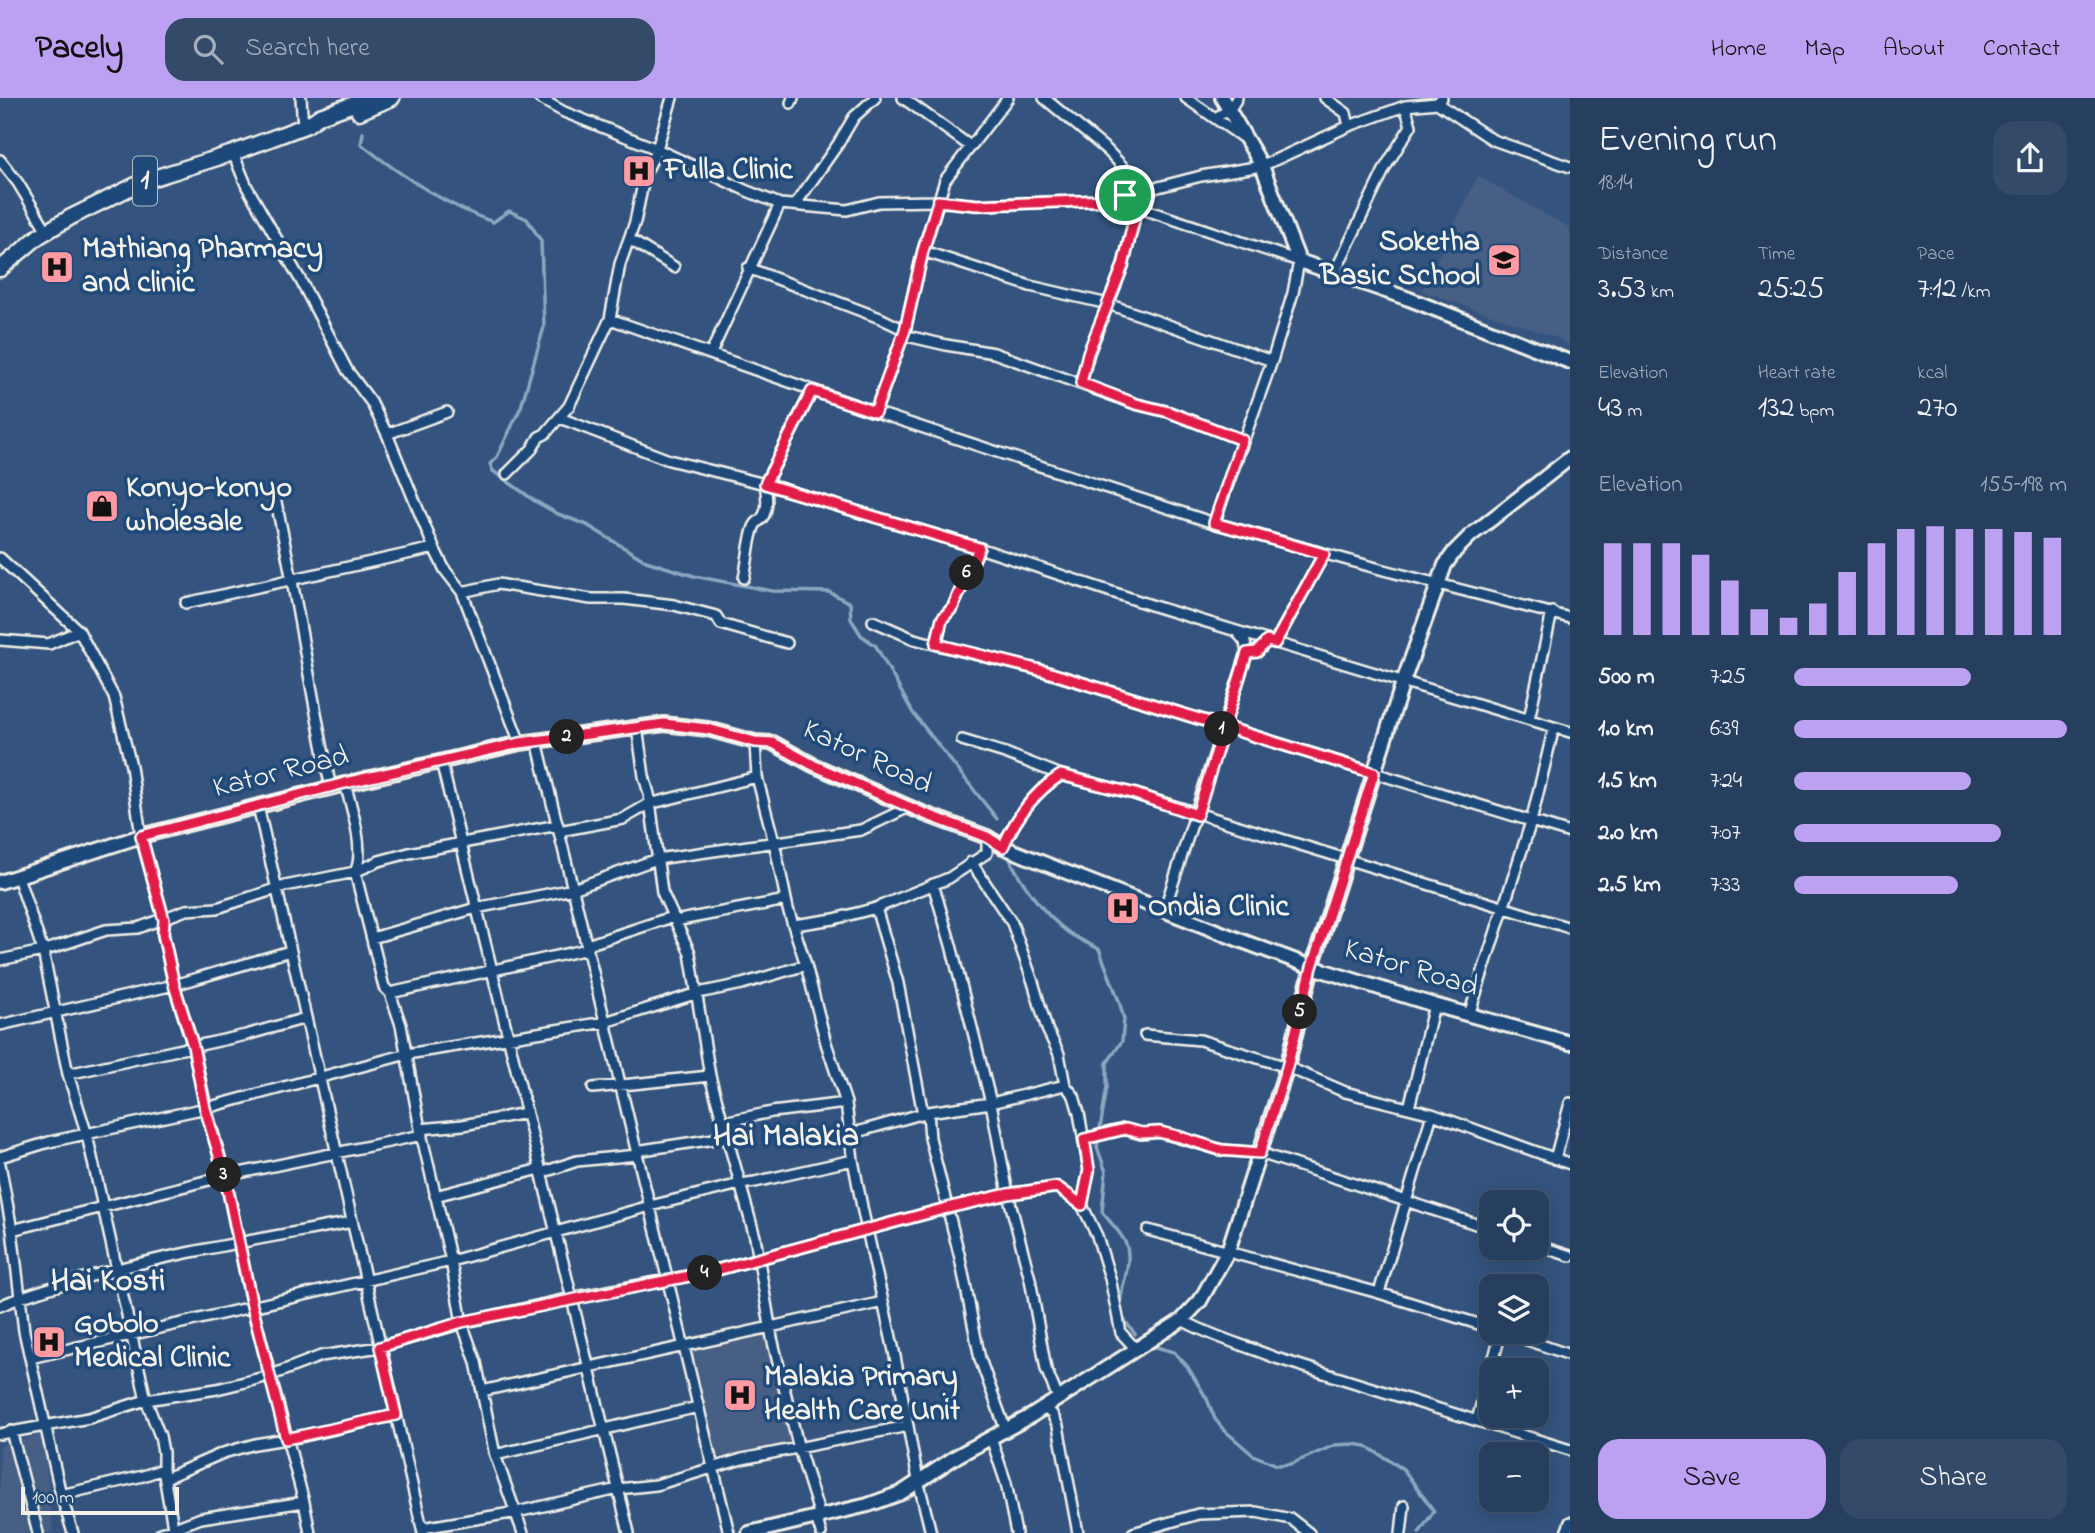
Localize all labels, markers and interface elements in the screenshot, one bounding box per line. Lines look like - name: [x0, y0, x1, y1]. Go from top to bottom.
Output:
- search box: [165, 18, 655, 81]
- text: Pacely: [35, 25, 123, 73]
- icon: search: [189, 30, 227, 68]
- text: Search here: [245, 30, 370, 68]
- text: Home: [1711, 32, 1767, 67]
- text: Map: [1805, 32, 1845, 67]
- text: About: [1883, 32, 1945, 67]
- text: Contact: [1983, 32, 2060, 67]
- text: Evening run: [1598, 113, 1777, 169]
- button: share: [1993, 121, 2067, 195]
- place label: Fulla Clinic: [662, 149, 793, 193]
- hospital icon: Fulla Clinic: [620, 152, 658, 190]
- road number: 1: [133, 156, 157, 206]
- pin: [1095, 165, 1155, 225]
- text: 18:14: [1598, 167, 1633, 200]
- icon: arrive: [1106, 176, 1144, 214]
- place label: Soketha Basic School: [1318, 221, 1480, 299]
- place label: Mathiang Pharmacy and clinic: [82, 228, 323, 306]
- school or university icon: Soketha Basic School: [1485, 241, 1523, 279]
- text: Distance: [1598, 241, 1668, 268]
- text: Time: [1758, 241, 1795, 268]
- text: Pace: [1917, 241, 1954, 268]
- hospital icon: Mathiang Pharmacy and clinic: [38, 248, 76, 286]
- text: 3.53: [1598, 268, 1646, 312]
- text: 25:25: [1758, 268, 1824, 312]
- text: 7:12: [1917, 268, 1957, 312]
- text: km: [1646, 279, 1674, 306]
- text: /km: [1957, 279, 1990, 306]
- text: Elevation: [1598, 360, 1668, 387]
- text: Heart rate: [1758, 360, 1836, 387]
- text: kcal: [1917, 360, 1948, 387]
- text: 43: [1598, 387, 1623, 431]
- text: 132: [1758, 387, 1795, 431]
- text: 270: [1917, 387, 1958, 431]
- text: m: [1623, 398, 1642, 425]
- text: bpm: [1795, 398, 1834, 425]
- place label: Konyo-konyo wholesale: [126, 467, 292, 545]
- text: Elevation: [1598, 469, 1683, 502]
- text: 155–198 m: [1980, 469, 2067, 502]
- shop icon: Konyo-konyo wholesale: [83, 487, 121, 525]
- pin: 6: [950, 556, 984, 590]
- text: 6: [962, 559, 971, 586]
- text: 500 m: [1598, 661, 1655, 694]
- text: 7:25: [1710, 661, 1746, 694]
- street label: Kator Road: [795, 709, 939, 807]
- pin: 1: [1204, 712, 1240, 746]
- text: 1.0 km: [1598, 713, 1654, 746]
- text: 6:39: [1710, 713, 1739, 746]
- text: 1: [1218, 715, 1225, 742]
- pin: 2: [550, 720, 584, 754]
- text: 2: [562, 723, 571, 750]
- street label: Kator Road: [208, 735, 354, 811]
- text: 1.5 km: [1598, 765, 1657, 798]
- text: 7:24: [1710, 765, 1742, 798]
- text: 2.0 km: [1598, 817, 1658, 850]
- text: 7:07: [1710, 817, 1741, 850]
- text: 2.5 km: [1598, 869, 1661, 902]
- text: 7:33: [1710, 869, 1740, 902]
- place label: Ondia Clinic: [1148, 886, 1290, 930]
- hospital icon: Ondia Clinic: [1104, 889, 1142, 927]
- street label: Kator Road: [1338, 928, 1484, 1010]
- pin: 5: [1282, 995, 1318, 1030]
- text: 5: [1294, 998, 1305, 1025]
- district label: Hai Malakia: [713, 1114, 859, 1161]
- pin: 3: [206, 1158, 242, 1192]
- text: 3: [220, 1161, 227, 1188]
- map controls: [1479, 1190, 1549, 1512]
- button: locate: [1479, 1190, 1549, 1260]
- pin: 4: [688, 1256, 722, 1290]
- district label: Hai Kosti: [51, 1259, 165, 1306]
- text: 4: [701, 1259, 708, 1286]
- button: layers: [1479, 1274, 1549, 1344]
- place label: Gobolo Medical Clinic: [74, 1303, 231, 1381]
- hospital icon: Gobolo Medical Clinic: [30, 1323, 68, 1361]
- place label: Malakia Primary Health Care Unit: [764, 1356, 961, 1434]
- button: +: [1479, 1358, 1549, 1428]
- hospital icon: Malakia Primary Health Care Unit: [721, 1376, 759, 1414]
- button: Save: [1598, 1439, 1826, 1519]
- button: Share: [1840, 1439, 2067, 1519]
- button: −: [1479, 1442, 1549, 1512]
- scale bar: [21, 1484, 178, 1516]
- text: 100 m: [32, 1485, 74, 1512]

